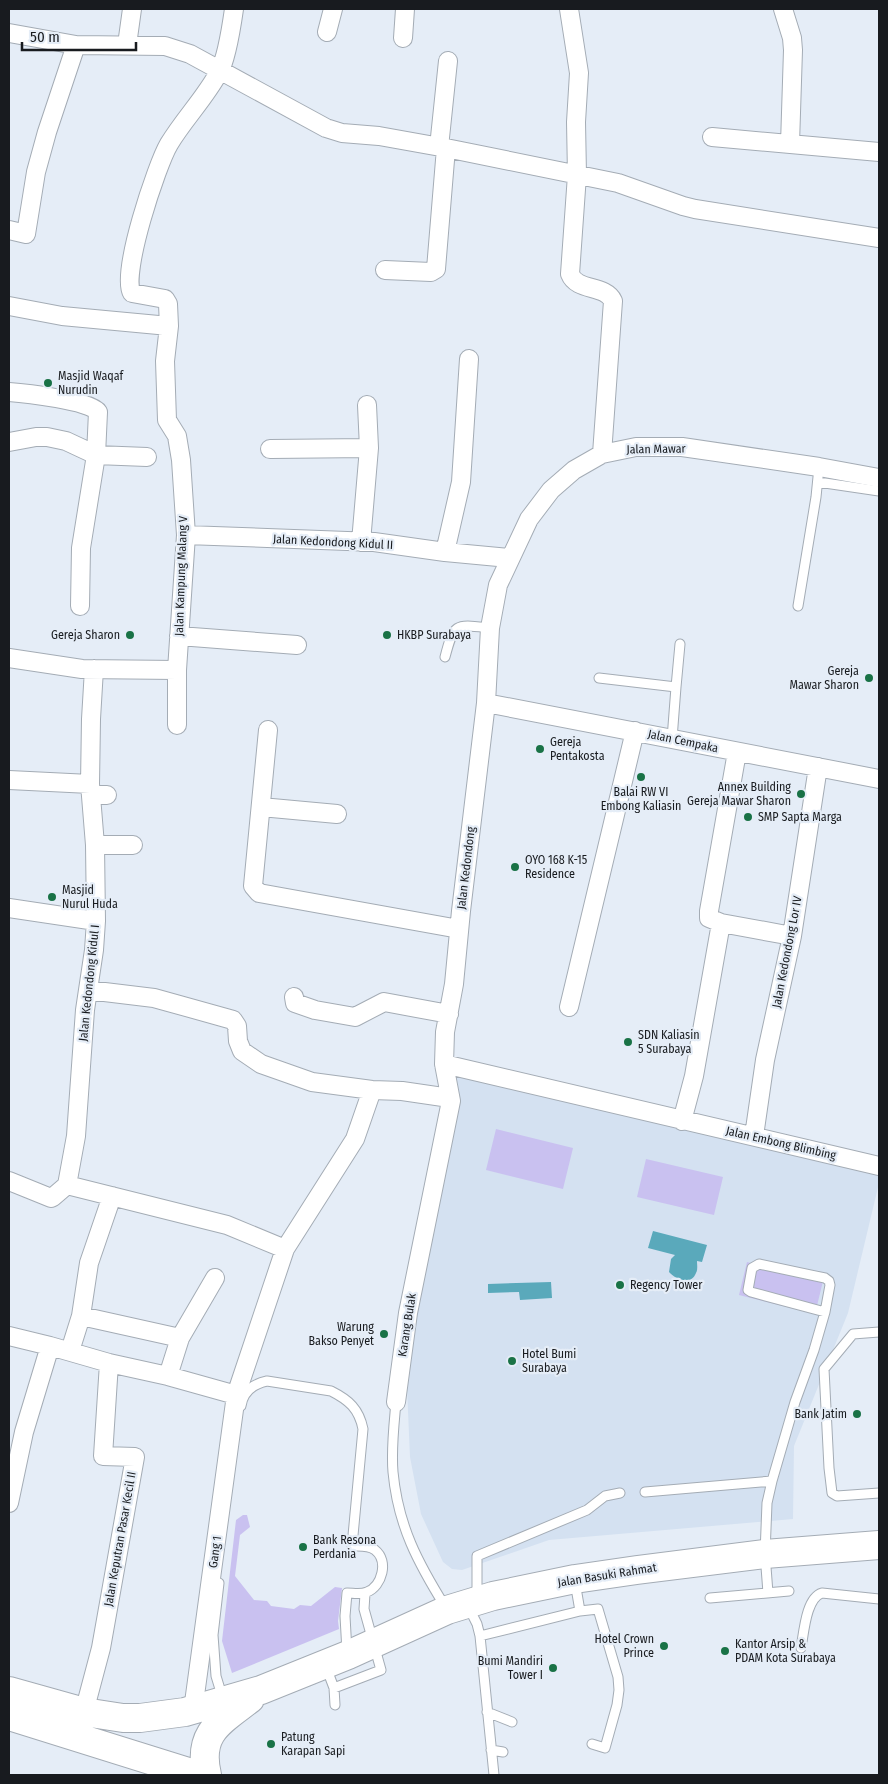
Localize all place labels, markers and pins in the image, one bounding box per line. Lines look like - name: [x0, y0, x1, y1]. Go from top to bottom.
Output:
- place label: Masjid Waqaf Nurudin: [58, 369, 125, 397]
- marker: Masjid Waqaf Nurudin: [42, 377, 54, 389]
- place label: Gereja Sharon: [51, 628, 120, 642]
- place label: HKBP Surabaya: [397, 628, 471, 642]
- marker: Gereja Sharon: [124, 629, 136, 641]
- marker: HKBP Surabaya: [381, 629, 393, 641]
- place label: Gereja Mawar Sharon: [789, 664, 859, 692]
- marker: Gereja Mawar Sharon: [863, 672, 875, 684]
- place label: Gereja Pentakosta: [550, 735, 605, 763]
- marker: Gereja Pentakosta: [534, 743, 546, 755]
- marker: Balai RW VI Embong Kaliasin: [635, 771, 647, 783]
- place label: Annex Building Gereja Mawar Sharon: [687, 780, 791, 808]
- place label: Balai RW VI Embong Kaliasin: [601, 785, 681, 813]
- marker: Annex Building Gereja Mawar Sharon: [795, 788, 807, 800]
- place label: SMP Sapta Marga: [758, 810, 842, 824]
- marker: SMP Sapta Marga: [742, 811, 754, 823]
- place label: OYO 168 K-15 Residence: [525, 853, 588, 881]
- marker: OYO 168 K-15 Residence: [509, 861, 521, 873]
- place label: Masjid Nurul Huda: [62, 883, 118, 911]
- marker: Masjid Nurul Huda: [46, 891, 58, 903]
- place label: SDN Kaliasin 5 Surabaya: [638, 1028, 700, 1056]
- marker: SDN Kaliasin 5 Surabaya: [622, 1036, 634, 1048]
- place label: Regency Tower: [630, 1278, 703, 1292]
- marker: Regency Tower: [614, 1279, 626, 1291]
- place label: Warung Bakso Penyet: [309, 1320, 374, 1348]
- marker: Warung Bakso Penyet: [378, 1328, 390, 1340]
- place label: Hotel Bumi Surabaya: [522, 1347, 576, 1375]
- marker: Hotel Bumi Surabaya: [506, 1355, 518, 1367]
- place label: Bank Jatim: [794, 1407, 847, 1421]
- marker: Bank Jatim: [851, 1408, 863, 1420]
- place label: Bank Resona Perdania: [313, 1533, 376, 1561]
- marker: Bank Resona Perdania: [297, 1541, 309, 1553]
- place label: Hotel Crown Prince: [594, 1632, 654, 1660]
- place label: Kantor Arsip & PDAM Kota Surabaya: [735, 1637, 836, 1665]
- marker: Hotel Crown Prince: [658, 1640, 670, 1652]
- marker: Kantor Arsip & PDAM Kota Surabaya: [719, 1645, 731, 1657]
- place label: Bumi Mandiri Tower I: [478, 1654, 543, 1682]
- marker: Bumi Mandiri Tower I: [547, 1662, 559, 1674]
- place label: Patung Karapan Sapi: [281, 1730, 345, 1758]
- marker: Patung Karapan Sapi: [265, 1738, 277, 1750]

